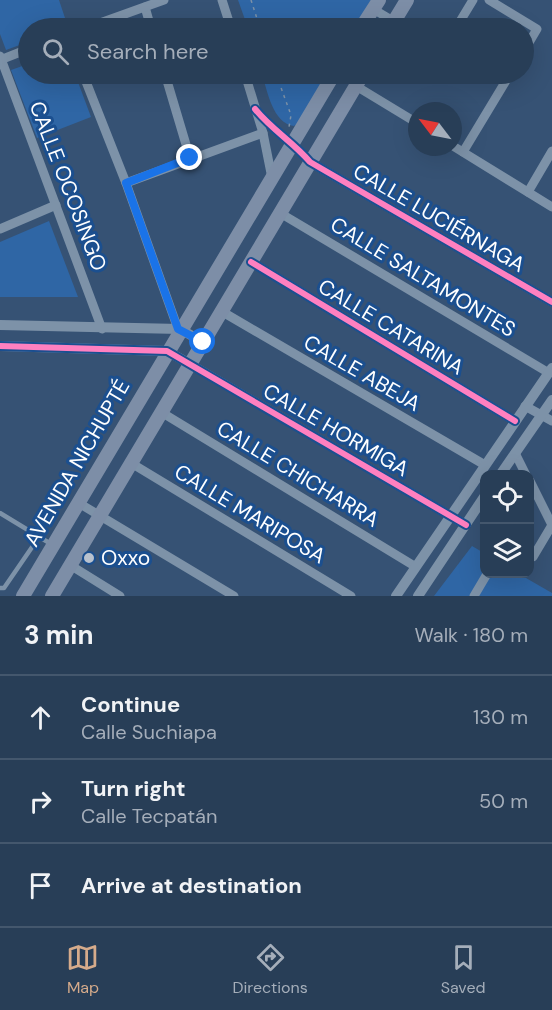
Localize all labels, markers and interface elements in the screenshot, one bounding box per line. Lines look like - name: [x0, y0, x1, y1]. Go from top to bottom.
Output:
- search box: [18, 18, 534, 84]
- icon: search: [39, 35, 72, 68]
- text: Search here: [87, 37, 208, 66]
- street label: CALLE OCOSINGO: [23, 97, 113, 275]
- north arrow: [408, 102, 462, 156]
- route end: [176, 144, 202, 170]
- street label: CALLE LUCIÉRNAGA: [348, 157, 530, 279]
- street label: CALLE SALTAMONTES: [325, 211, 521, 343]
- street label: CALLE CATARINA: [313, 272, 469, 382]
- route start: [189, 328, 215, 354]
- street label: CALLE ABEJA: [298, 328, 426, 418]
- street label: AVENIDA NICHUPTÉ: [18, 374, 136, 552]
- street label: CALLE HORMIGA: [258, 377, 414, 483]
- street label: CALLE CHICHARRA: [212, 414, 384, 534]
- street label: CALLE MARIPOSA: [169, 458, 331, 570]
- map controls: [480, 470, 534, 578]
- button: locate: [480, 470, 534, 524]
- button: layers: [480, 524, 534, 578]
- place label: Oxxo: [101, 544, 150, 572]
- marker: Oxxo: [82, 551, 96, 565]
- text: 3 min: [24, 618, 93, 652]
- text: Walk · 180 m: [414, 622, 528, 648]
- text: Continue: [81, 690, 180, 719]
- icon: ahead: [24, 701, 57, 734]
- text: 130 m: [473, 704, 528, 730]
- text: Calle Suchiapa: [81, 719, 217, 745]
- text: Turn right: [81, 774, 186, 803]
- icon: right: [24, 785, 57, 818]
- text: 50 m: [479, 788, 528, 814]
- text: Calle Tecpatán: [81, 803, 217, 829]
- icon: arrive: [24, 869, 57, 902]
- text: Arrive at destination: [81, 871, 302, 900]
- tab: Map: [66, 941, 99, 998]
- tab: Directions: [232, 941, 308, 998]
- tab: Saved: [441, 941, 486, 998]

